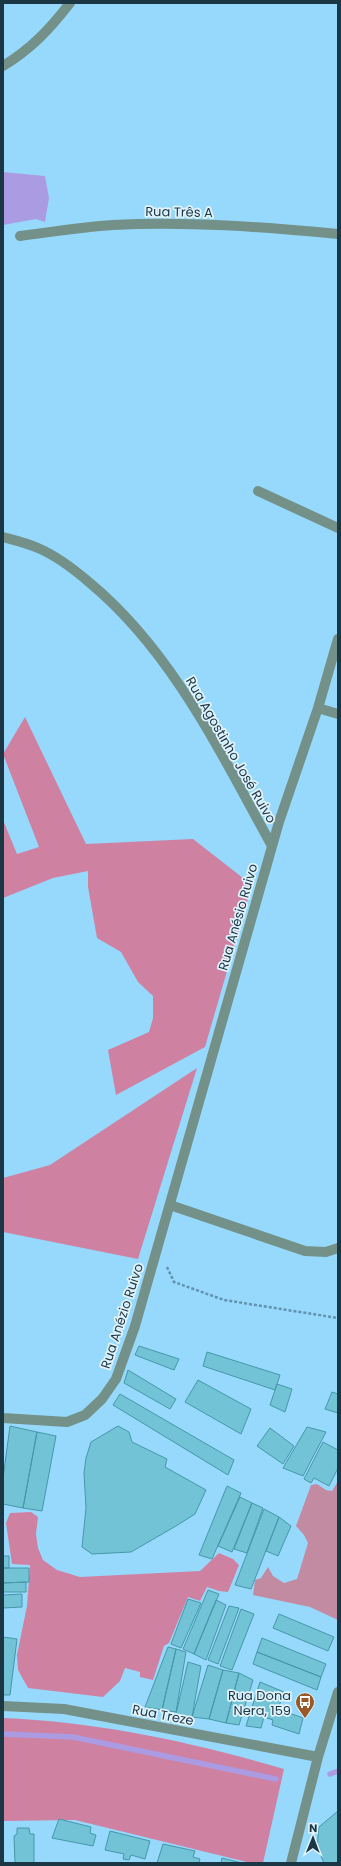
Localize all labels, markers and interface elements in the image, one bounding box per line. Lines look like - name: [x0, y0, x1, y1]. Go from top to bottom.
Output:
- street label: Rua Três A: [145, 202, 213, 222]
- street label: Rua Agostinho José Ruivo: [181, 673, 281, 827]
- street label: Rua Anésio Ruivo: [214, 861, 262, 973]
- street label: Rua Anézio Ruivo: [96, 1261, 148, 1371]
- place label: Rua Dona Nera, 159: [228, 1686, 291, 1720]
- bus stop icon: Rua Dona Nera, 159: [294, 1691, 316, 1719]
- street label: Rua Treze: [131, 1700, 195, 1730]
- north arrow: [293, 1818, 333, 1858]
- text: N: [309, 1820, 317, 1836]

